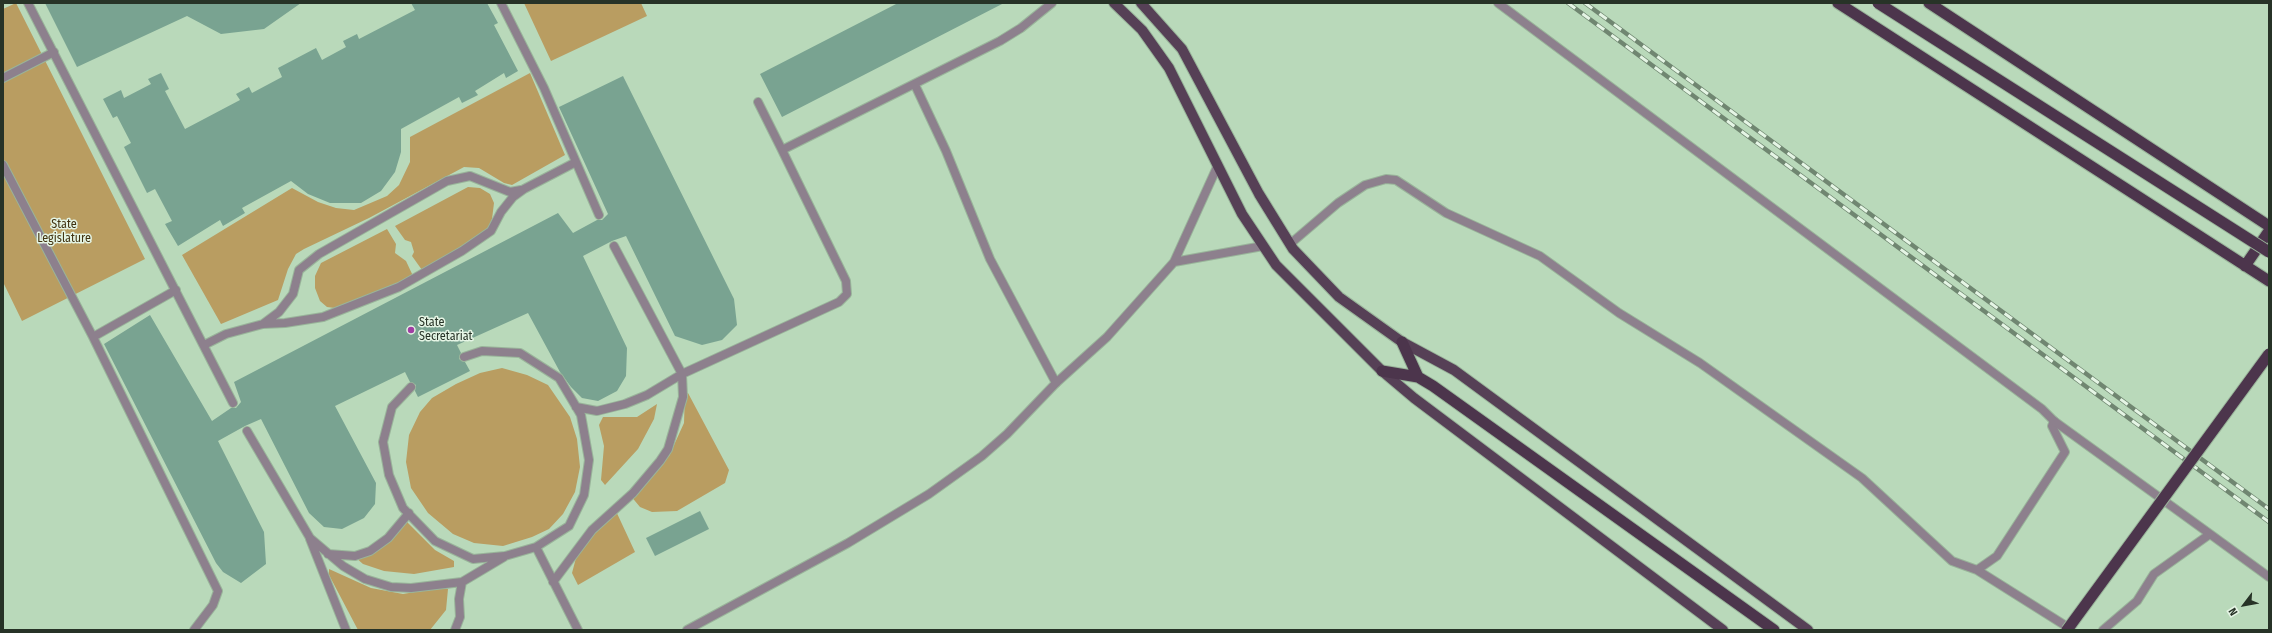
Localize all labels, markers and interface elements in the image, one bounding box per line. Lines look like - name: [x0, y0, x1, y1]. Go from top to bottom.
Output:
- park label: State Legislature: [37, 218, 91, 246]
- place label: State Secretariat: [419, 316, 473, 344]
- marker: State Secretariat: [406, 325, 416, 335]
- north arrow: [2224, 585, 2264, 625]
- text: N: [2226, 605, 2241, 618]

